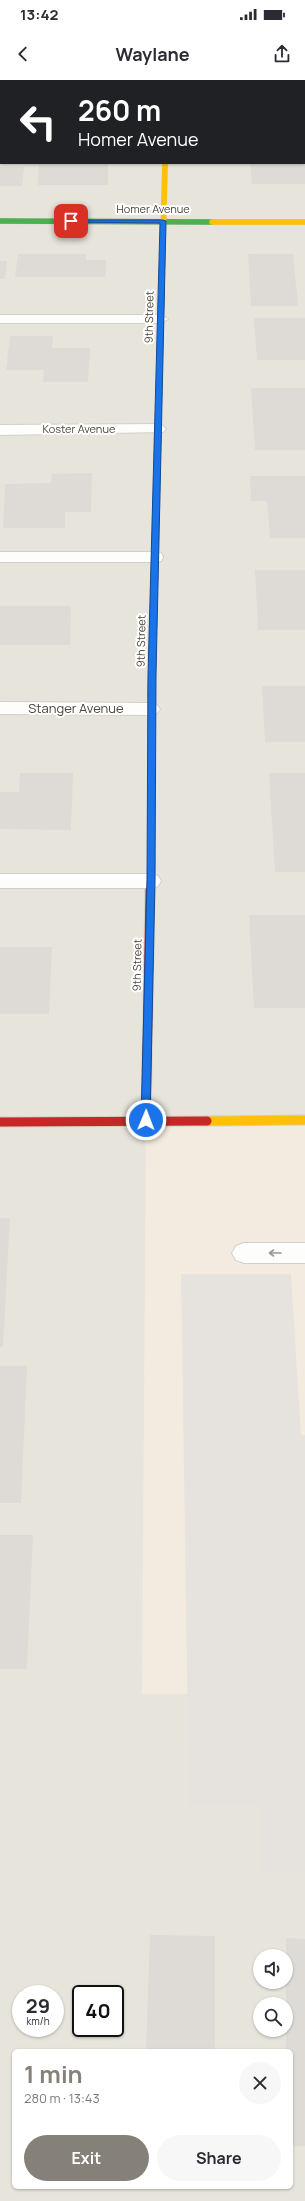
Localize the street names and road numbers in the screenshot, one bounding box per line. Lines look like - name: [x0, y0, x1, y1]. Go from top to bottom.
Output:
- street label: Homer Avenue: [116, 201, 190, 216]
- street label: 9th Street: [141, 291, 156, 343]
- street label: Koster Avenue: [43, 421, 116, 436]
- street label: 9th Street: [133, 615, 148, 667]
- street label: Stanger Avenue: [28, 699, 124, 717]
- street label: 9th Street: [129, 939, 144, 991]

